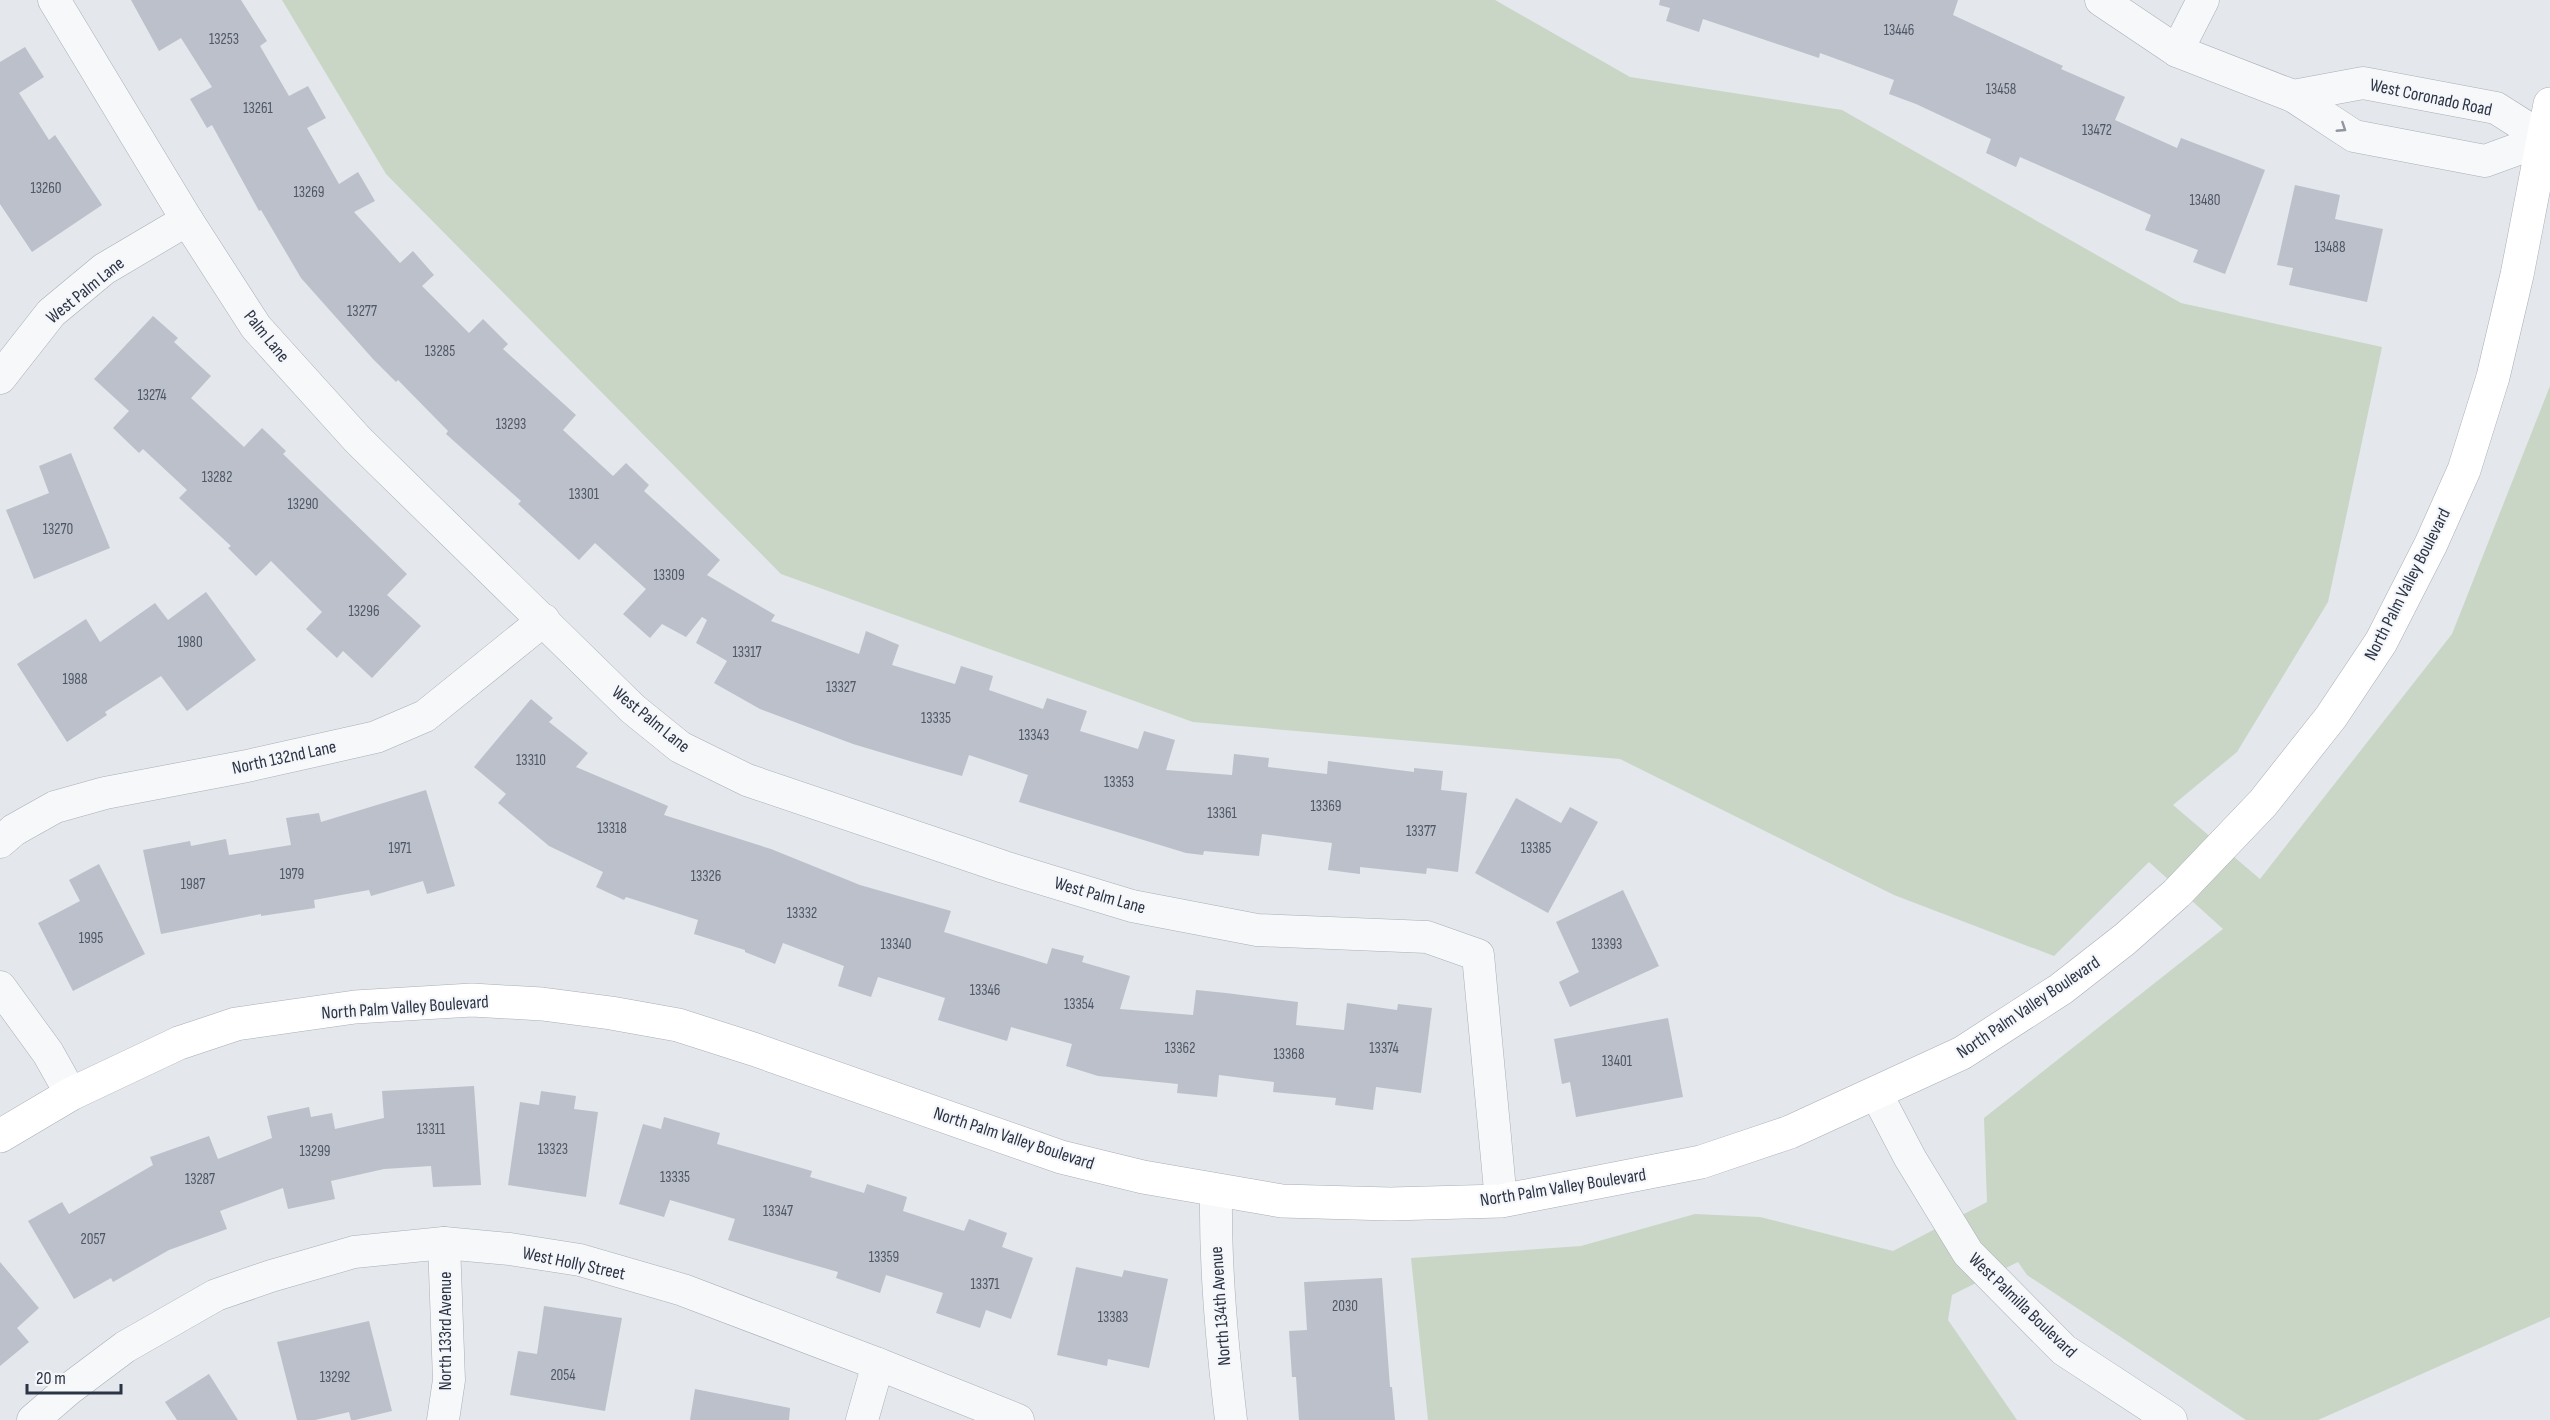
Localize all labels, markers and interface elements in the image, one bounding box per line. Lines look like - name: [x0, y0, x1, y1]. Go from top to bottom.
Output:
- house number: 13446: [1884, 21, 1914, 40]
- house number: 13253: [209, 30, 239, 49]
- street label: West Coronado Road: [2368, 74, 2494, 121]
- house number: 13458: [1986, 80, 2016, 99]
- house number: 13261: [243, 99, 274, 118]
- house number: 13472: [2082, 121, 2112, 140]
- one-way arrow: [2336, 121, 2346, 133]
- house number: 13260: [31, 179, 62, 198]
- house number: 13269: [294, 183, 324, 202]
- house number: 13480: [2189, 191, 2221, 210]
- house number: 13488: [2314, 238, 2346, 257]
- street label: West Palm Lane: [42, 253, 128, 328]
- house number: 13277: [347, 302, 377, 321]
- street label: Palm Lane: [239, 306, 294, 366]
- house number: 13285: [425, 342, 455, 361]
- house number: 13274: [137, 386, 167, 405]
- house number: 13293: [496, 415, 526, 434]
- house number: 13282: [202, 468, 232, 487]
- house number: 13301: [569, 485, 600, 504]
- house number: 13290: [287, 495, 319, 514]
- street label: North Palm Valley Boulevard: [2360, 505, 2455, 664]
- house number: 13270: [43, 520, 73, 539]
- house number: 13309: [653, 566, 685, 585]
- house number: 13296: [349, 602, 379, 621]
- house number: 1980: [177, 633, 203, 652]
- house number: 13317: [732, 643, 762, 662]
- house number: 1988: [62, 670, 88, 689]
- house number: 13327: [826, 678, 856, 697]
- street label: West Palm Lane: [608, 682, 694, 757]
- house number: 13335: [921, 709, 951, 728]
- house number: 13343: [1019, 726, 1049, 745]
- street label: North 132nd Lane: [230, 736, 338, 779]
- house number: 13310: [516, 751, 546, 770]
- house number: 13353: [1104, 773, 1134, 792]
- house number: 13369: [1311, 797, 1341, 816]
- house number: 13361: [1207, 804, 1238, 823]
- house number: 13318: [597, 819, 627, 838]
- house number: 13377: [1406, 822, 1436, 841]
- house number: 1971: [388, 839, 412, 858]
- house number: 13385: [1521, 839, 1551, 858]
- house number: 1979: [280, 865, 304, 884]
- house number: 13326: [691, 867, 721, 886]
- street label: West Palm Lane: [1052, 872, 1148, 919]
- house number: 1987: [181, 875, 205, 894]
- house number: 13332: [787, 904, 817, 923]
- house number: 1995: [79, 929, 103, 948]
- house number: 13340: [881, 935, 911, 954]
- house number: 13393: [1592, 935, 1622, 954]
- street label: North Palm Valley Boulevard: [1953, 952, 2104, 1063]
- house number: 13346: [970, 981, 1000, 1000]
- street label: North Palm Valley Boulevard: [321, 991, 489, 1024]
- house number: 13354: [1064, 995, 1094, 1014]
- house number: 13362: [1165, 1039, 1195, 1058]
- house number: 13374: [1369, 1039, 1399, 1058]
- house number: 13368: [1274, 1045, 1304, 1064]
- house number: 13401: [1602, 1052, 1633, 1071]
- street label: North Palm Valley Boulevard: [931, 1103, 1097, 1174]
- house number: 13311: [417, 1120, 446, 1139]
- house number: 13323: [538, 1140, 568, 1159]
- house number: 13299: [299, 1142, 331, 1161]
- street label: North Palm Valley Boulevard: [1479, 1164, 1648, 1211]
- house number: 13335: [660, 1168, 690, 1187]
- house number: 13287: [185, 1170, 215, 1189]
- house number: 13347: [763, 1202, 793, 1221]
- house number: 2057: [81, 1230, 105, 1249]
- street label: West Holly Street: [521, 1242, 628, 1285]
- street label: North 134th Avenue: [1206, 1246, 1235, 1366]
- house number: 13359: [869, 1248, 899, 1267]
- street label: West Palmilla Boulevard: [1964, 1248, 2081, 1362]
- street label: North 133rd Avenue: [435, 1272, 456, 1390]
- house number: 13371: [970, 1275, 1000, 1294]
- house number: 2030: [1332, 1297, 1358, 1316]
- house number: 13383: [1098, 1308, 1128, 1327]
- scale bar: [27, 1357, 122, 1395]
- house number: 2054: [550, 1366, 576, 1385]
- text: 20 m: [36, 1368, 66, 1389]
- house number: 13292: [320, 1368, 350, 1387]

